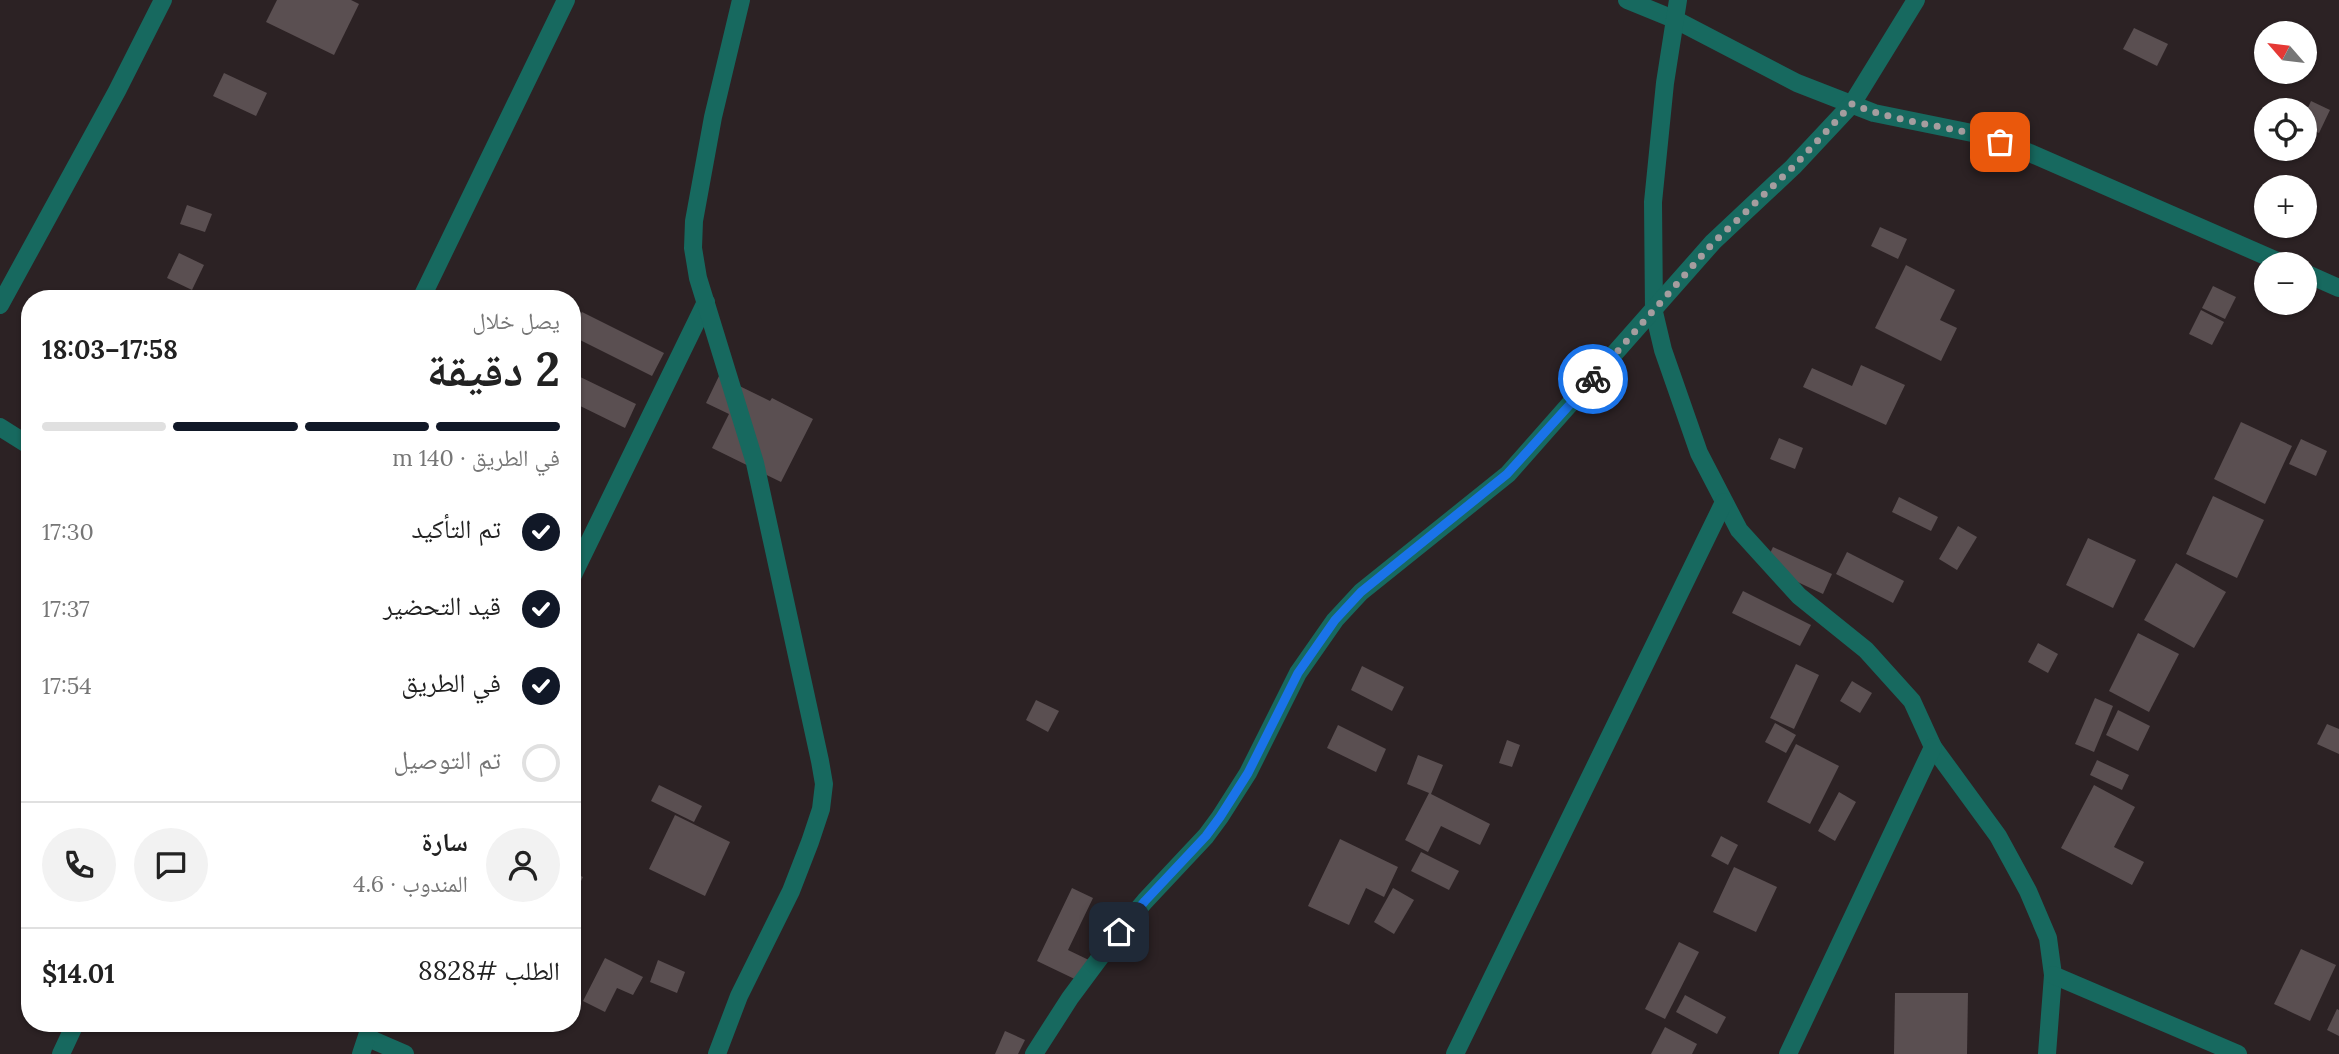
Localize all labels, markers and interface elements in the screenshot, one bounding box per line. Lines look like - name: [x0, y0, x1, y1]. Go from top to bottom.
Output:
- north arrow: [2254, 21, 2317, 84]
- map controls: [2254, 21, 2317, 315]
- button: locate: [2254, 98, 2317, 161]
- pin: [1970, 112, 2030, 172]
- icon: bag: [1981, 123, 2019, 161]
- button: +: [2254, 175, 2317, 238]
- button: −: [2254, 252, 2317, 315]
- text: يصل خلال: [472, 306, 560, 335]
- text: 17:58–18:03: [42, 333, 178, 366]
- text: 2 دقيقة: [427, 340, 560, 399]
- courier: [1558, 344, 1628, 414]
- icon: bike: [1574, 360, 1612, 398]
- text: في الطريق · 140 m: [392, 443, 560, 472]
- text: تم التأكيد: [411, 512, 501, 545]
- icon: check: [522, 513, 560, 551]
- text: 17:30: [42, 517, 94, 546]
- text: قيد التحضير: [383, 589, 501, 622]
- icon: check: [522, 590, 560, 628]
- text: 17:37: [42, 594, 90, 623]
- text: في الطريق: [401, 666, 501, 699]
- icon: check: [522, 667, 560, 705]
- text: 17:54: [42, 671, 92, 700]
- text: تم التوصيل: [393, 743, 501, 776]
- text: سارة: [421, 825, 468, 858]
- button: phone: [42, 828, 116, 902]
- button: chat: [134, 828, 208, 902]
- button: person: [486, 828, 560, 902]
- text: المندوب · 4.6: [353, 869, 468, 898]
- pin: [1089, 902, 1149, 962]
- icon: home: [1100, 913, 1138, 951]
- text: الطلب #8828: [418, 954, 560, 987]
- text: $14.01: [42, 957, 115, 990]

